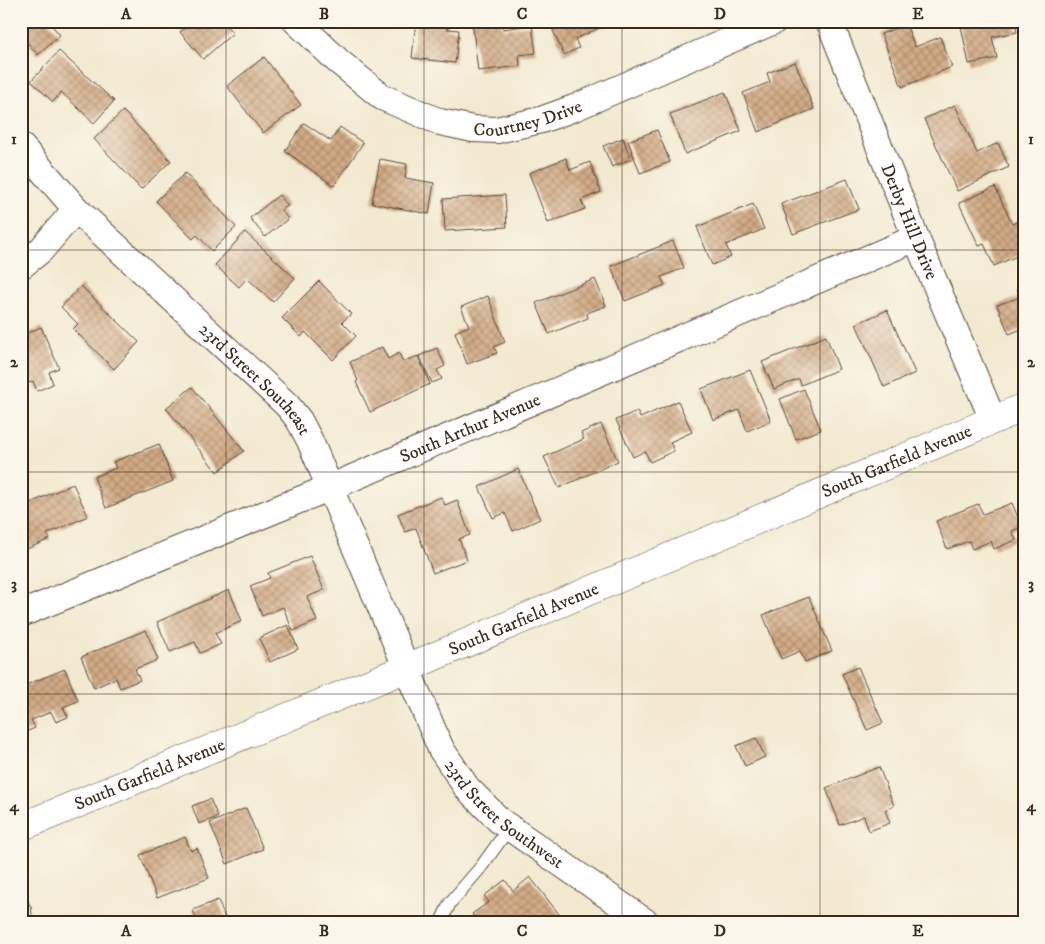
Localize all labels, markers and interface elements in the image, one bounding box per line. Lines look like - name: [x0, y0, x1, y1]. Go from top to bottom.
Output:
- text: A: [120, 4, 132, 24]
- text: B: [319, 4, 329, 24]
- text: C: [517, 4, 527, 24]
- text: D: [714, 4, 726, 24]
- text: E: [912, 4, 924, 24]
- street label: Courtney Drive: [473, 96, 586, 142]
- text: 1: [11, 129, 17, 149]
- text: 1: [1028, 129, 1034, 149]
- street label: Derby Hill Drive: [875, 161, 942, 283]
- street label: 23rd Street Southeast: [194, 319, 315, 439]
- text: 2: [10, 352, 19, 372]
- text: 2: [1027, 352, 1036, 372]
- street label: South Arthur Avenue: [397, 389, 544, 468]
- street label: South Garfield Avenue: [819, 420, 975, 503]
- text: 3: [11, 574, 17, 594]
- text: 3: [1028, 574, 1034, 594]
- street label: South Garfield Avenue: [446, 578, 602, 661]
- street label: South Garfield Avenue: [71, 734, 228, 816]
- street label: 23rd Street Southwest: [439, 756, 568, 874]
- text: 4: [8, 796, 19, 816]
- text: 4: [1025, 796, 1036, 816]
- text: A: [120, 921, 132, 941]
- text: B: [319, 921, 329, 941]
- text: C: [517, 921, 527, 941]
- text: D: [714, 921, 726, 941]
- text: E: [912, 921, 924, 941]

